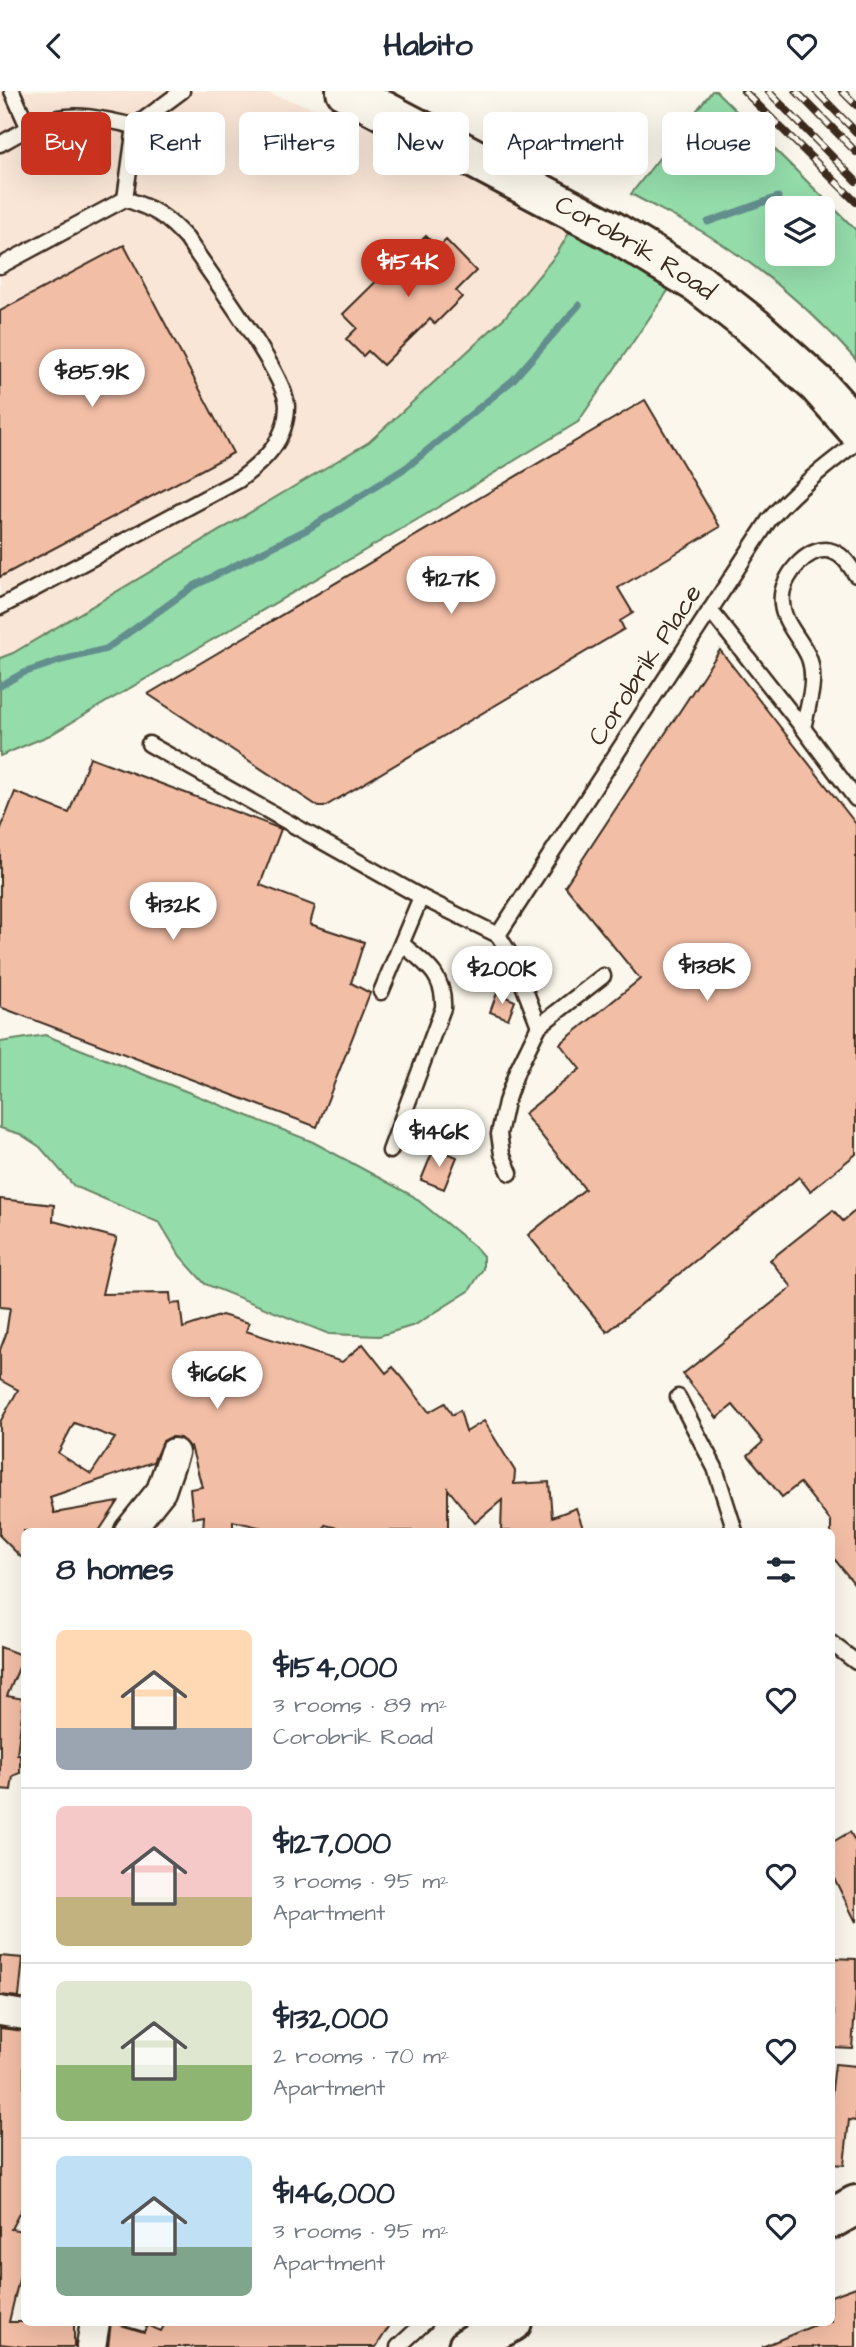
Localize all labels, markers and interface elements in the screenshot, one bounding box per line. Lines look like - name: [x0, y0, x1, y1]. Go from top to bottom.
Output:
- text: Habito: [383, 23, 473, 68]
- icon: back: [35, 27, 73, 65]
- icon: heart: [783, 27, 821, 65]
- chip: Buy: [21, 112, 111, 175]
- chip: Rent: [125, 112, 225, 175]
- chip: Filters: [239, 112, 359, 175]
- chip: New: [373, 112, 469, 175]
- chip: Apartment: [483, 112, 648, 175]
- chip: House: [662, 112, 775, 175]
- street label: Corobrik Road: [549, 186, 724, 309]
- map controls: [765, 196, 835, 266]
- button: layers: [765, 196, 835, 266]
- pin: $154K: [359, 239, 457, 299]
- text: $154K: [377, 246, 439, 278]
- pin: $85.9K: [35, 349, 149, 409]
- text: $85.9K: [55, 356, 129, 388]
- pin: $127K: [402, 557, 500, 616]
- text: $127K: [423, 563, 479, 595]
- street label: Corobrik Place: [579, 577, 711, 753]
- pin: $132K: [124, 883, 222, 942]
- text: $132K: [146, 889, 200, 921]
- pin: $138K: [658, 943, 756, 1003]
- pin: $200K: [453, 947, 551, 1006]
- text: $138K: [679, 950, 735, 982]
- text: $200K: [468, 953, 536, 985]
- pin: $146K: [390, 1109, 488, 1169]
- text: $146K: [409, 1116, 469, 1148]
- pin: $166K: [168, 1351, 266, 1411]
- text: $166K: [188, 1358, 246, 1390]
- text: 8 homes: [56, 1549, 174, 1591]
- icon: filters: [762, 1551, 800, 1589]
- text: $154,000: [273, 1647, 397, 1689]
- icon: home: [112, 1658, 196, 1742]
- icon: heart: [762, 1681, 800, 1719]
- text: 3 rooms · 89 m²: [273, 1689, 447, 1721]
- text: Corobrik Road: [273, 1721, 433, 1753]
- text: $127,000: [273, 1823, 391, 1865]
- icon: home: [112, 1834, 196, 1918]
- icon: heart: [762, 1857, 800, 1895]
- text: 3 rooms · 95 m²: [273, 1865, 449, 1897]
- text: Apartment: [273, 1897, 385, 1929]
- text: $132,000: [273, 1998, 388, 2040]
- icon: home: [112, 2009, 196, 2093]
- icon: heart: [762, 2032, 800, 2070]
- text: 2 rooms · 70 m²: [273, 2040, 449, 2072]
- text: Apartment: [273, 2072, 385, 2104]
- text: $146,000: [273, 2173, 395, 2215]
- icon: home: [112, 2184, 196, 2268]
- icon: heart: [762, 2207, 800, 2245]
- text: 3 rooms · 95 m²: [273, 2215, 449, 2247]
- text: Apartment: [273, 2247, 385, 2279]

